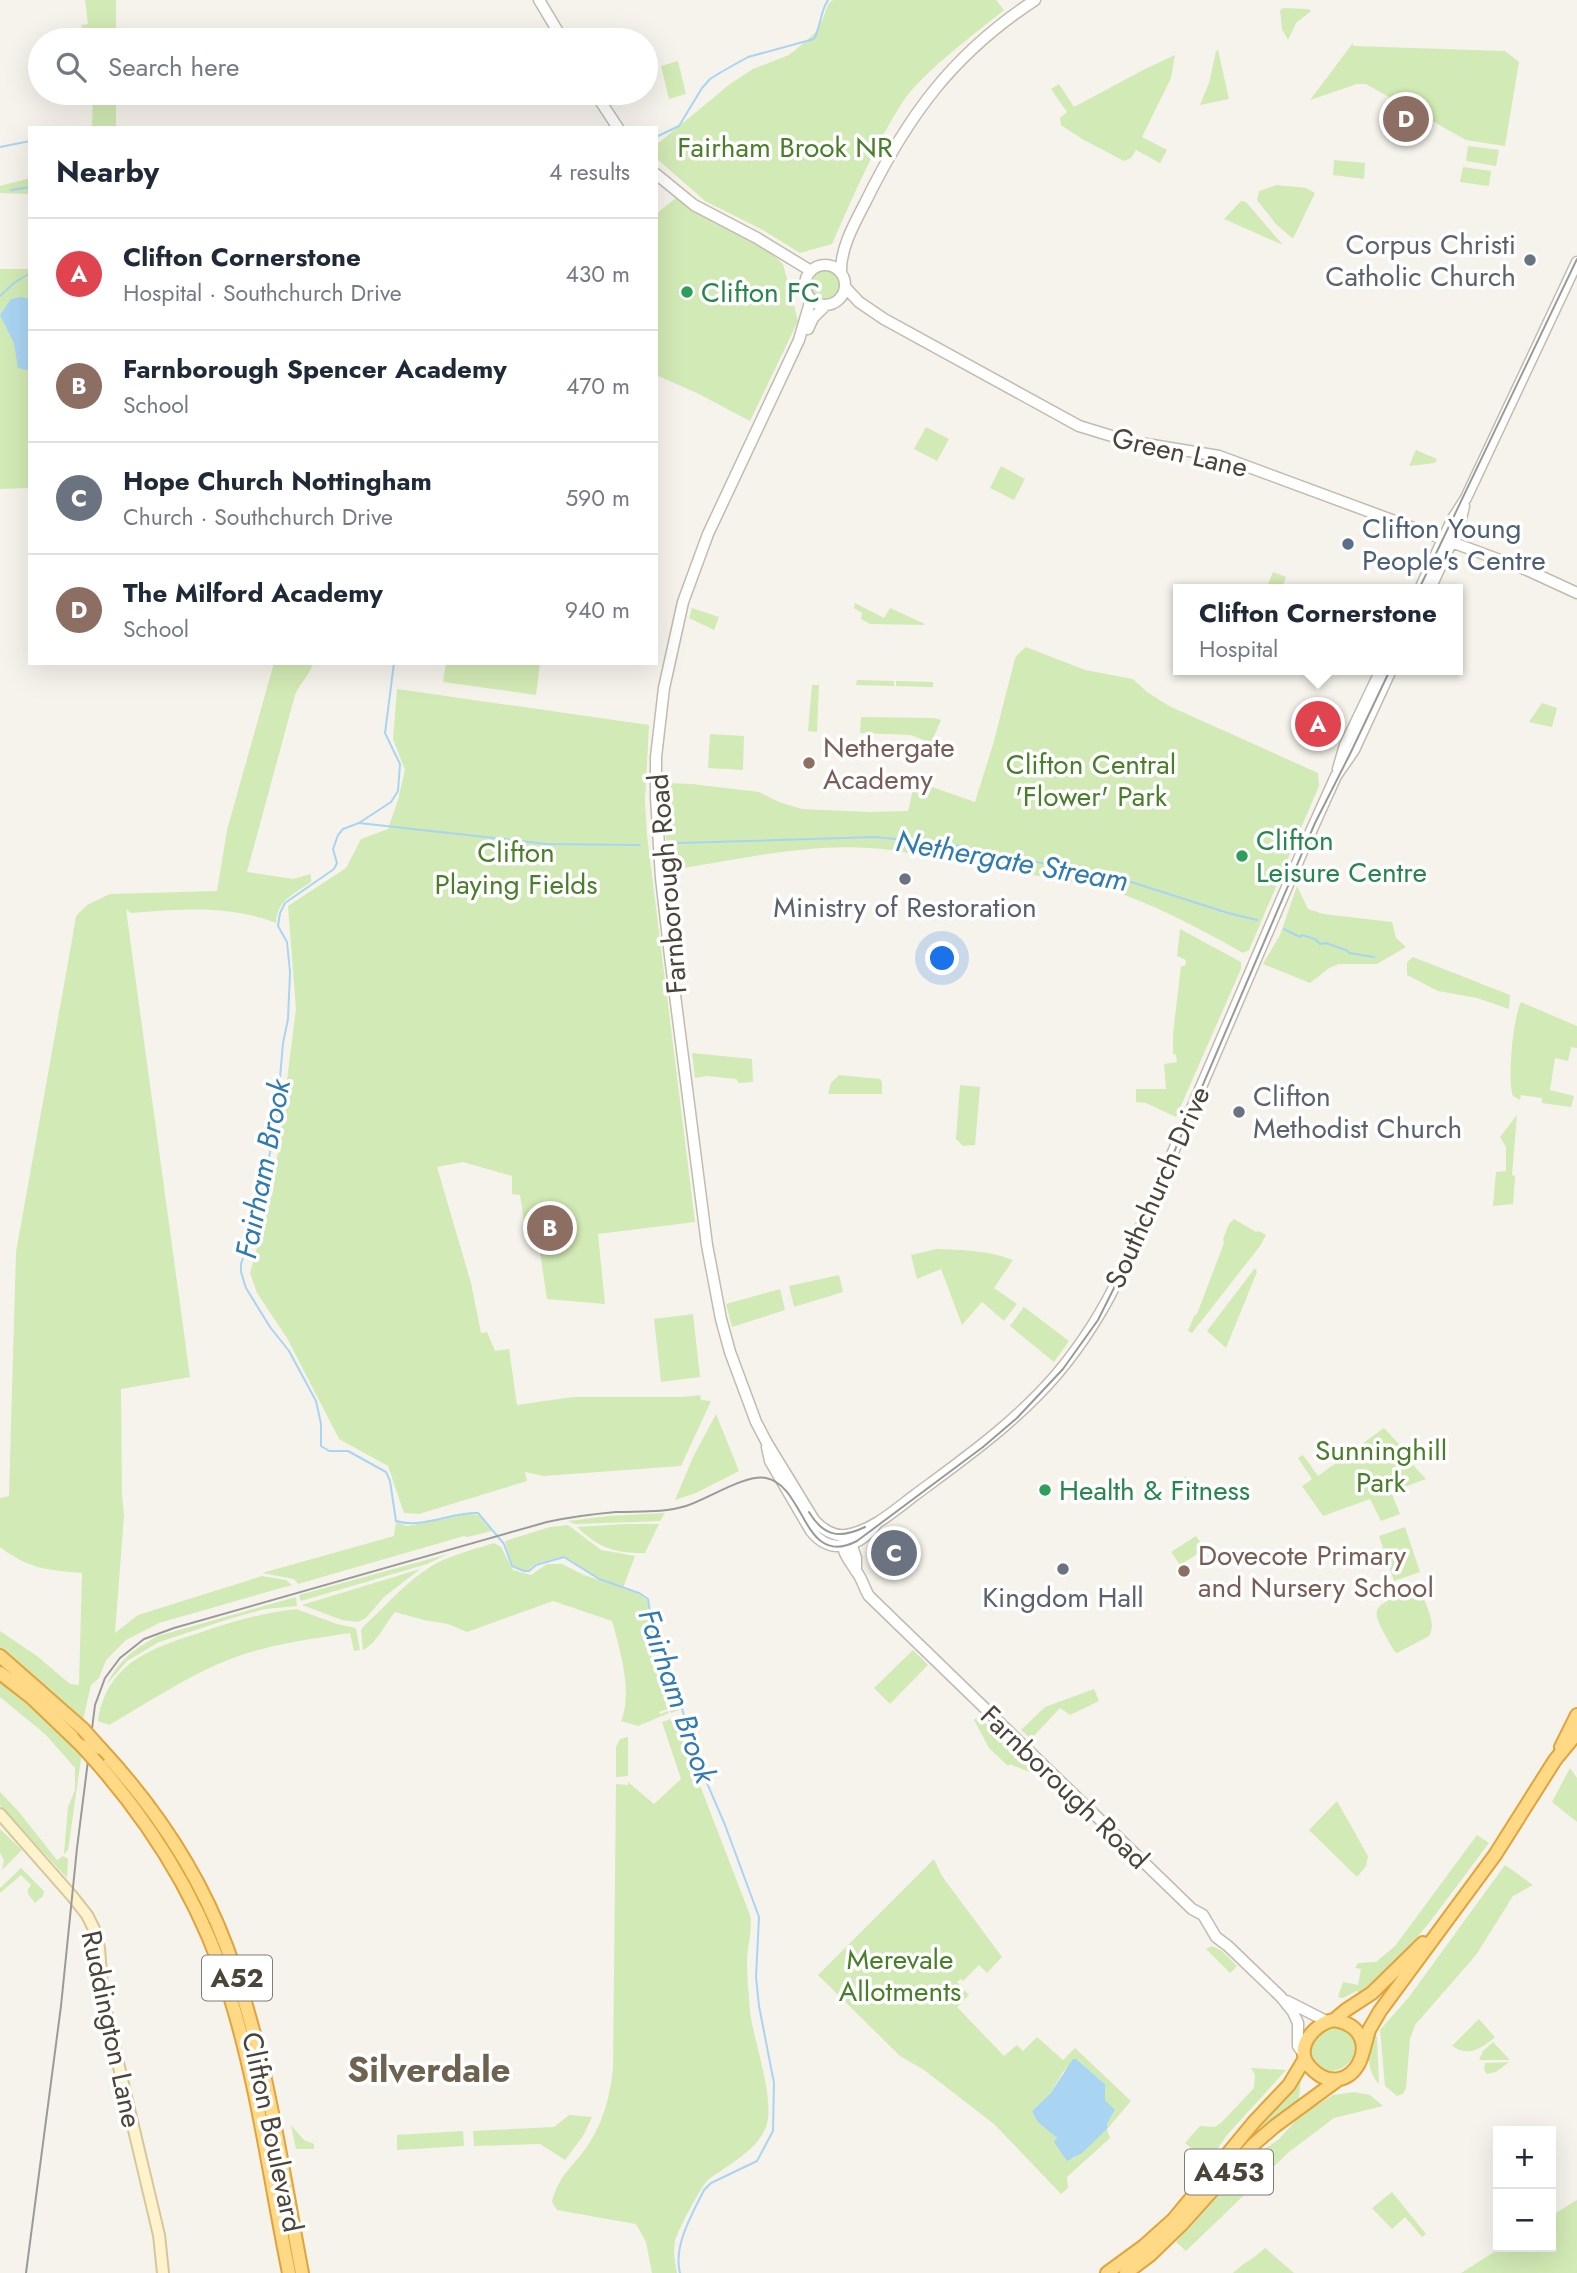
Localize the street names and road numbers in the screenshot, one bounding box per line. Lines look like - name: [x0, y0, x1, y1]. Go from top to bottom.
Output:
- street label: Green Lane: [1108, 417, 1252, 488]
- street label: Farnborough Road: [637, 772, 698, 996]
- street label: Southchurch Drive: [1095, 1080, 1220, 1295]
- street label: Farnborough Road: [971, 1696, 1158, 1879]
- street label: Ruddington Lane: [71, 1927, 152, 2131]
- road number: A52: [202, 1955, 272, 2000]
- street label: Clifton Boulevard: [231, 2028, 314, 2236]
- road number: A453: [1185, 2150, 1273, 2194]

